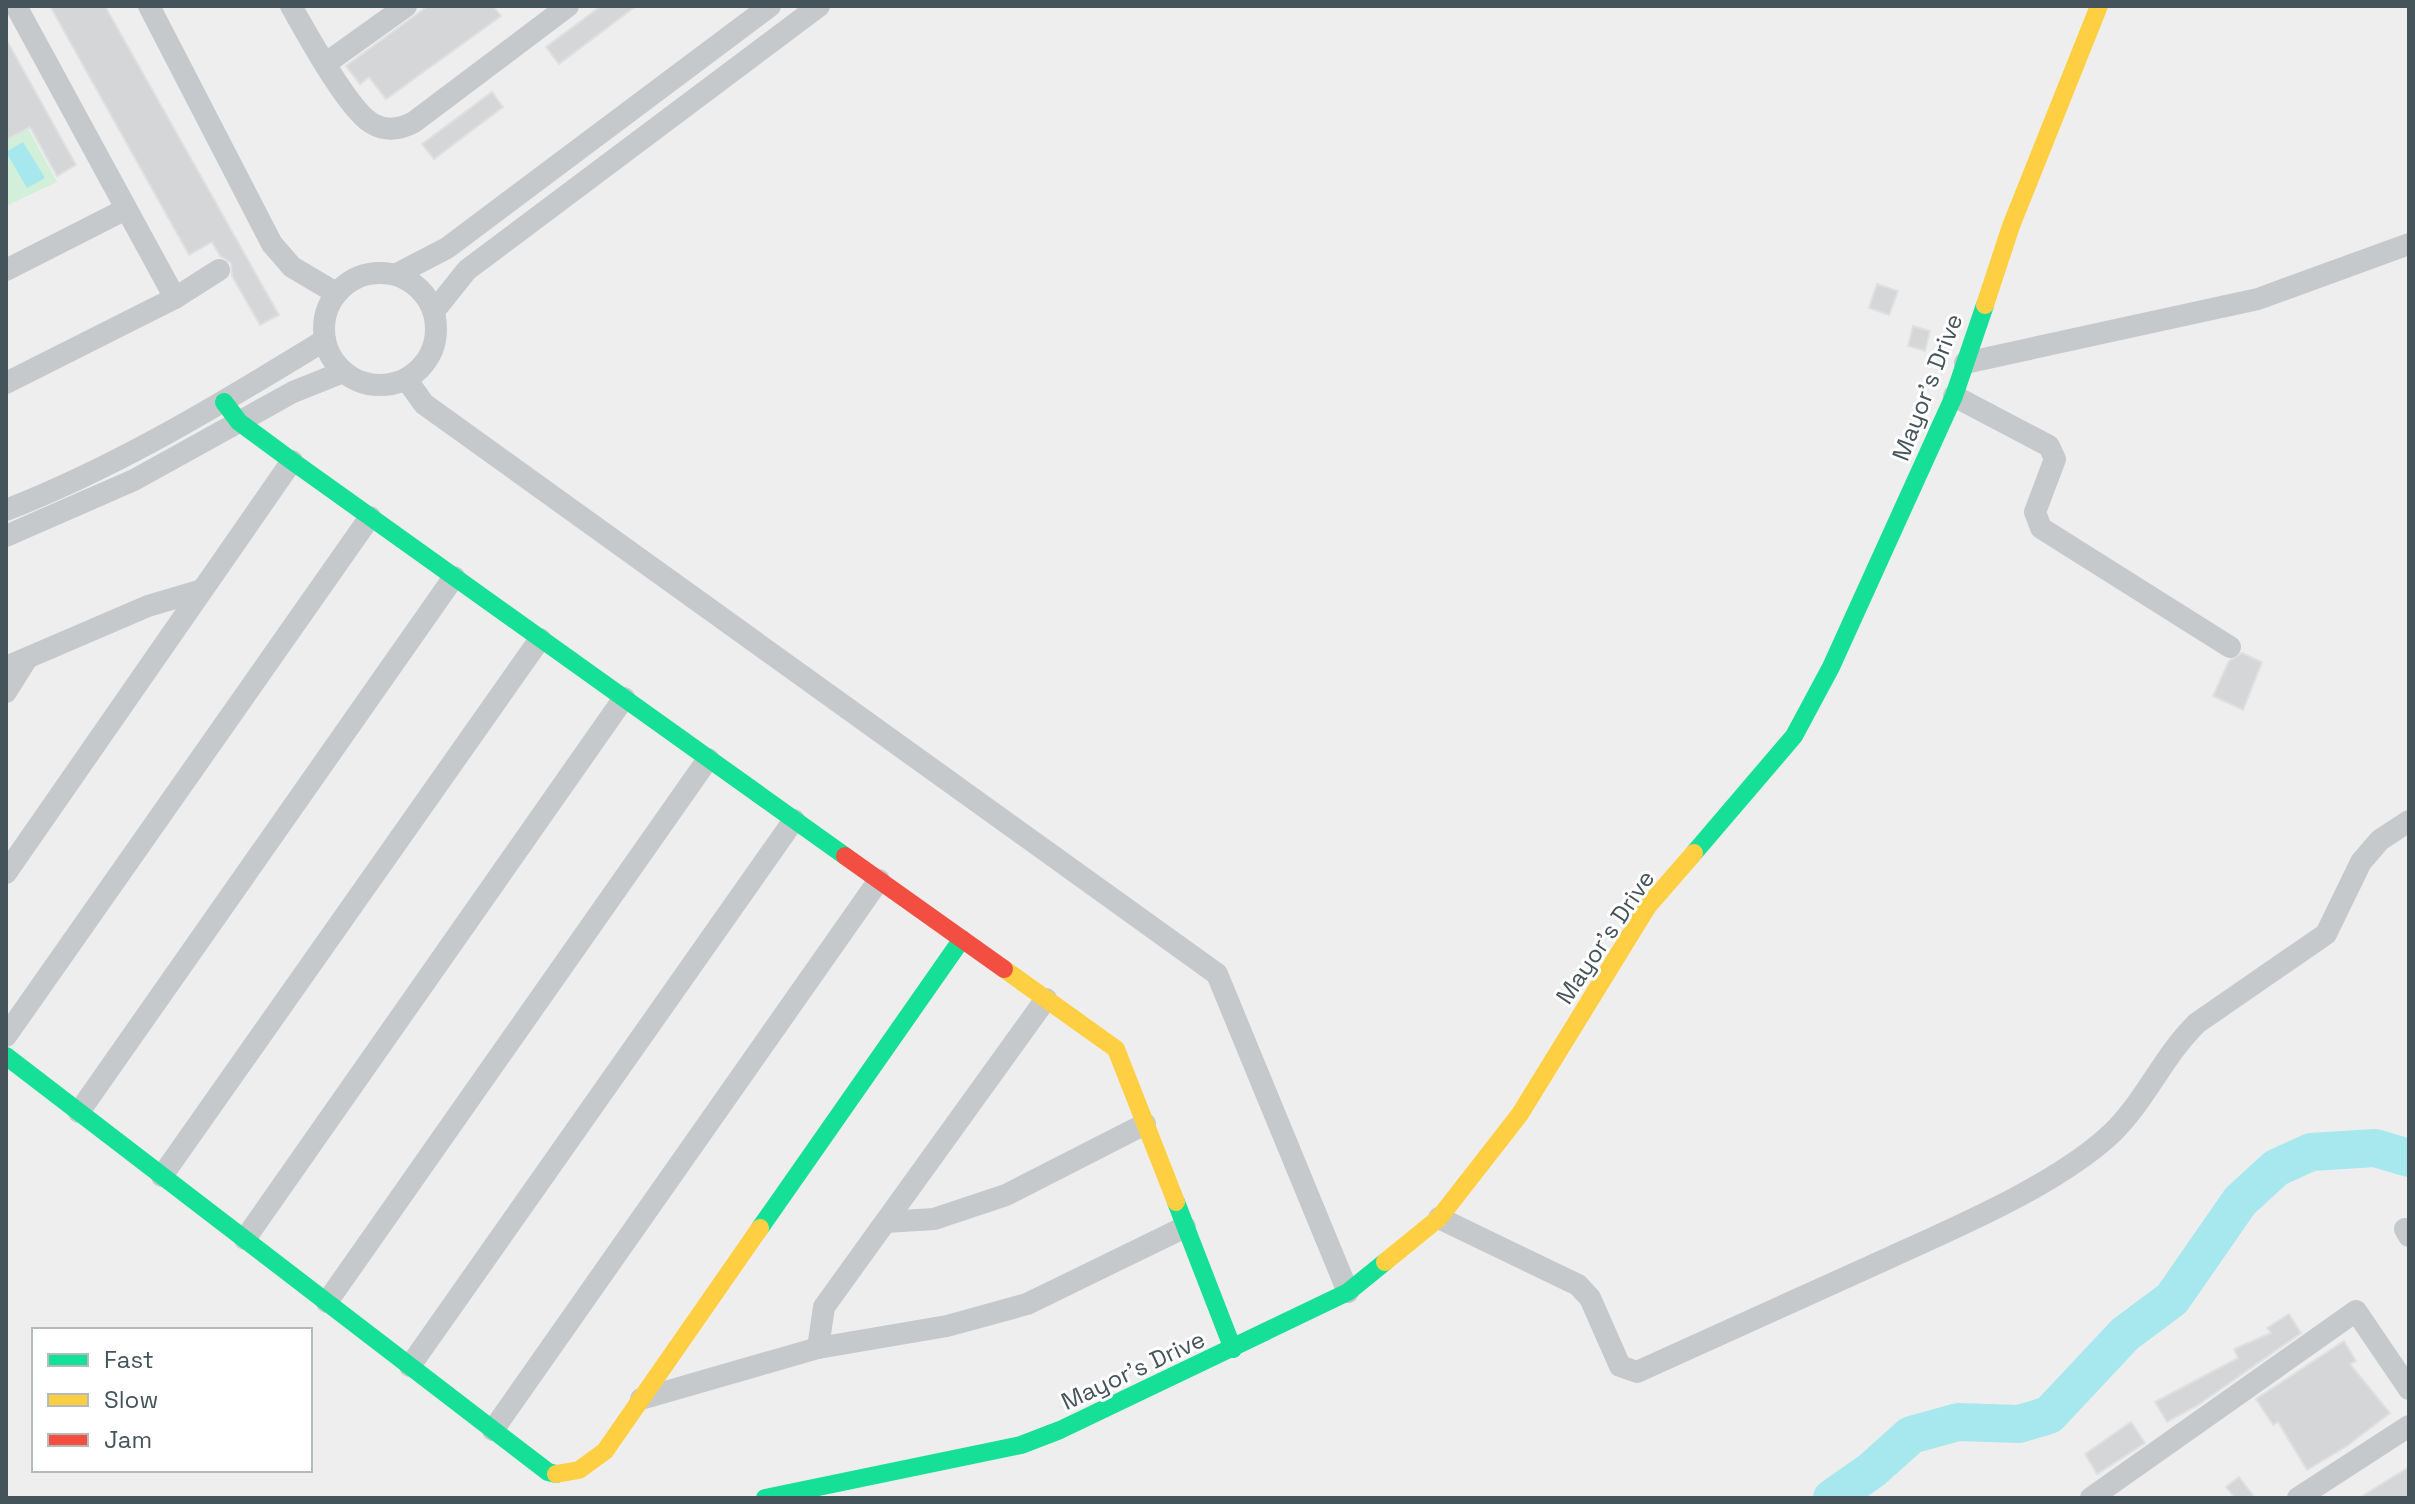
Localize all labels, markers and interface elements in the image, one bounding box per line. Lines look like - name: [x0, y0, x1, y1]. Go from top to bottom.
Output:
- street label: Mayor's Drive: [1885, 309, 1969, 465]
- street label: Mayor's Drive: [1549, 864, 1661, 1010]
- street label: Mayor's Drive: [1056, 1323, 1210, 1417]
- legend: [32, 1328, 312, 1472]
- text: Fast: [104, 1344, 154, 1375]
- text: Slow: [104, 1384, 158, 1415]
- text: Jam: [104, 1424, 152, 1455]

